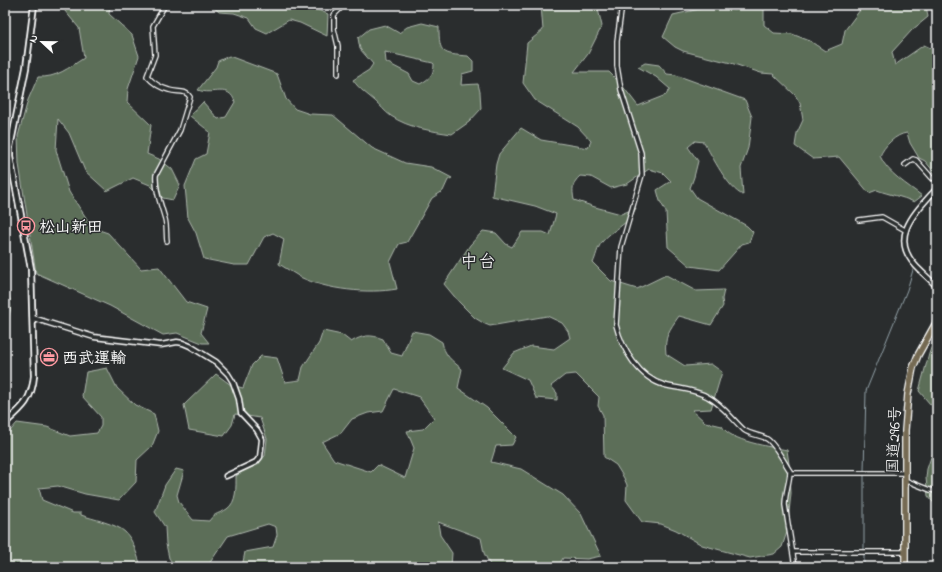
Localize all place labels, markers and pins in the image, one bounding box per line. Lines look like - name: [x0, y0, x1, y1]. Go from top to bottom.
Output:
- bus stop icon: 松山新田: [16, 216, 36, 236]
- place label: 松山新田: [39, 216, 103, 240]
- office icon: 西武運輸: [39, 347, 59, 367]
- place label: 西武運輸: [62, 347, 127, 371]

